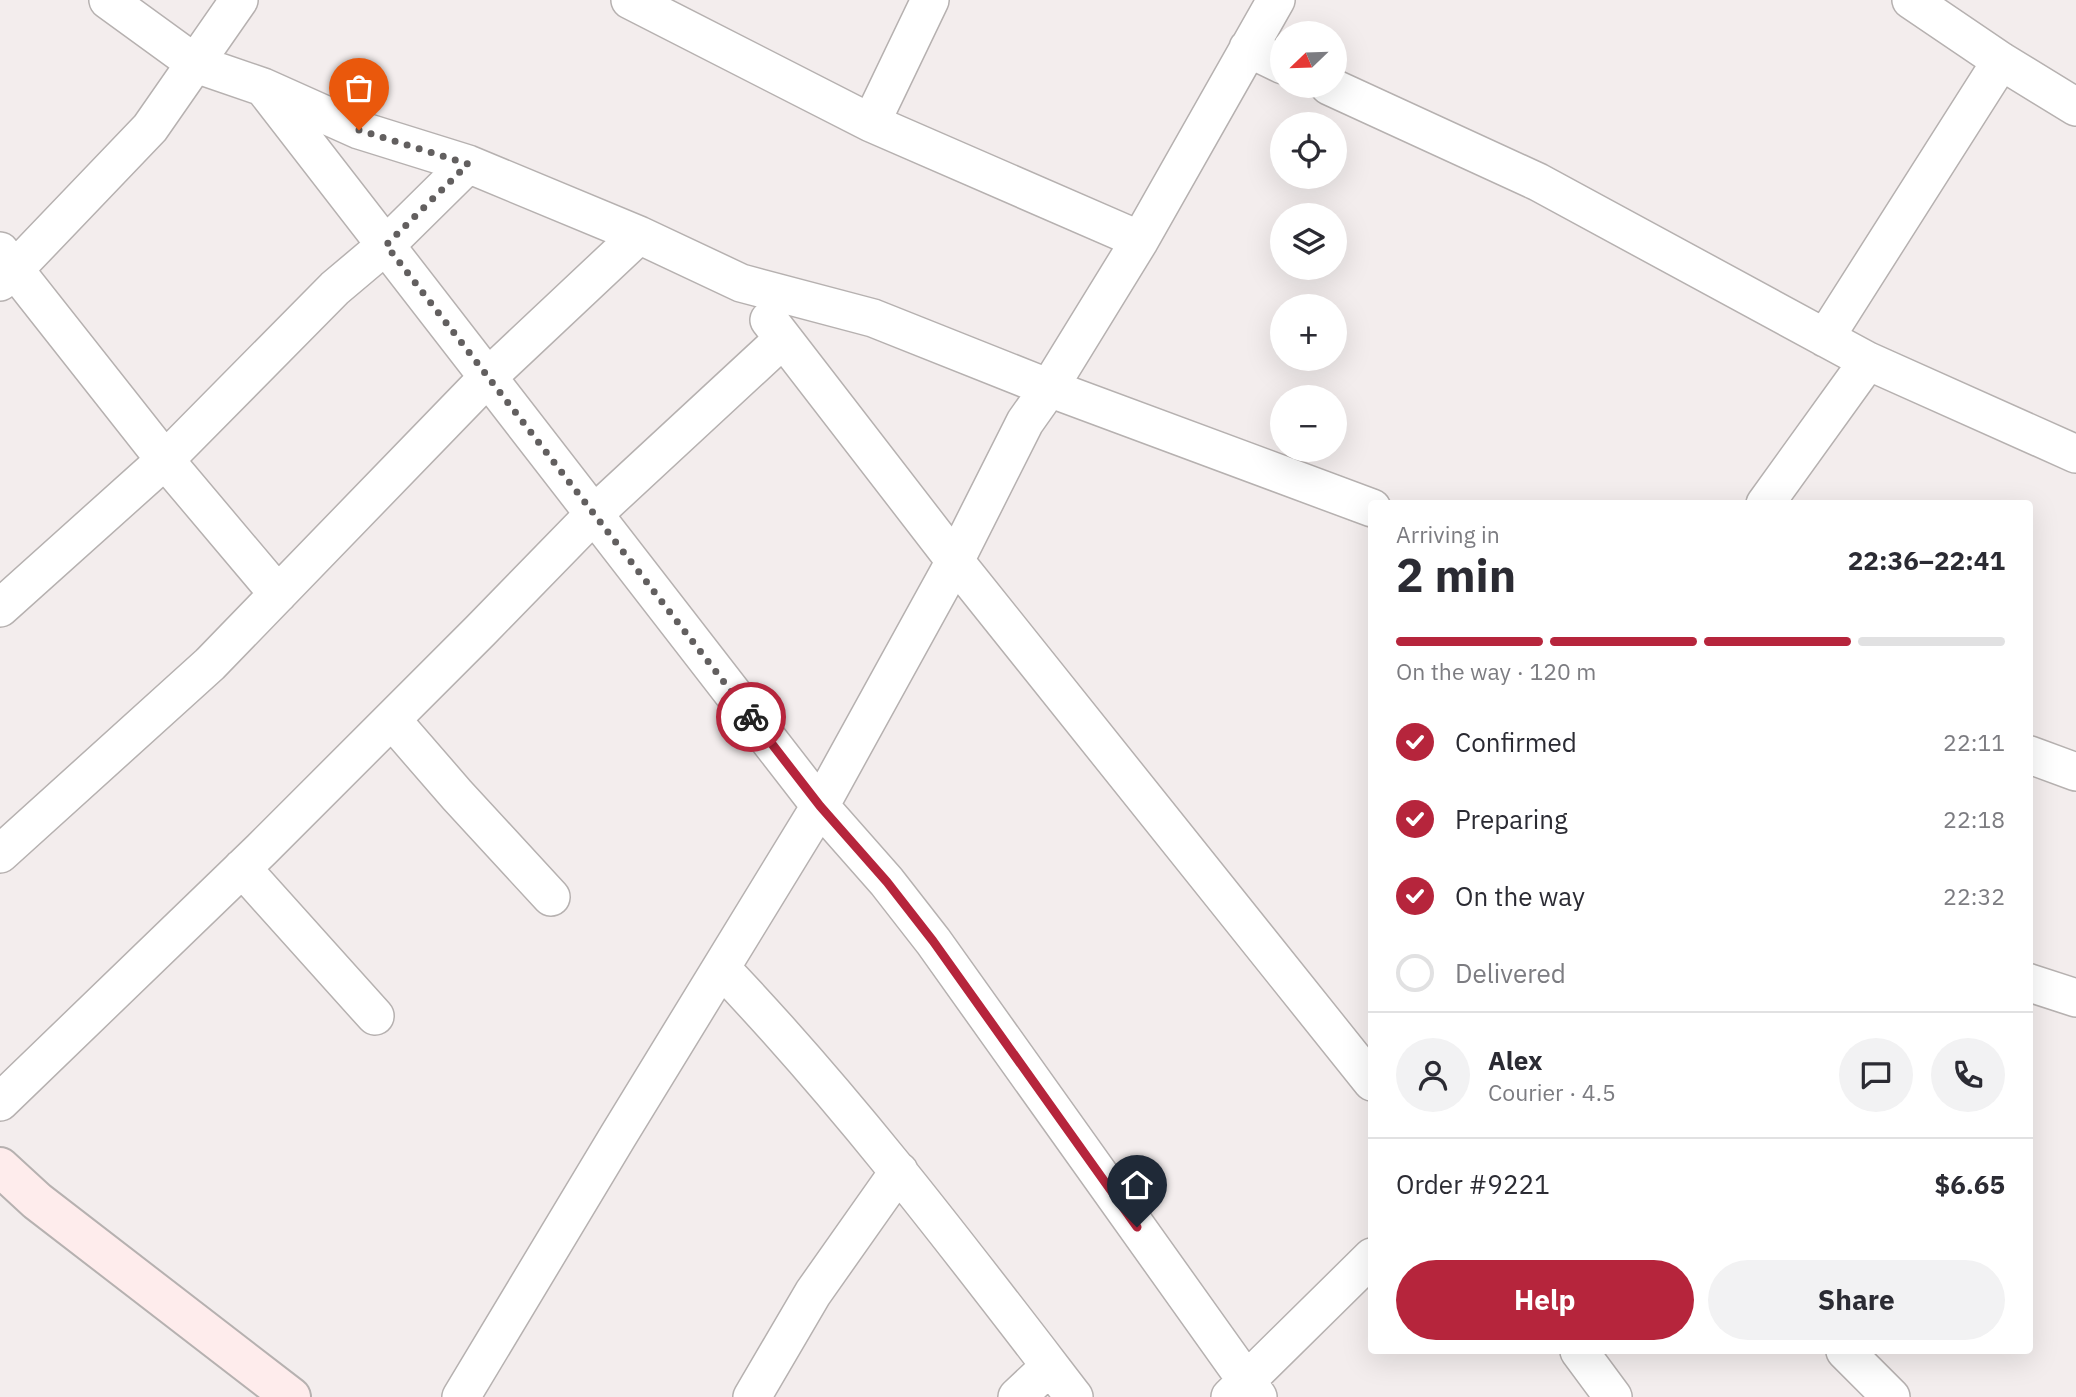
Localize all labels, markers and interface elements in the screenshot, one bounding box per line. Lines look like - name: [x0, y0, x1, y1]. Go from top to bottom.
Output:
- north arrow: [1270, 21, 1348, 98]
- map controls: [1270, 21, 1347, 462]
- pin: [329, 58, 389, 130]
- icon: bag: [340, 69, 378, 107]
- button: locate: [1270, 112, 1347, 189]
- button: layers: [1270, 203, 1347, 280]
- button: +: [1270, 294, 1347, 371]
- button: −: [1270, 385, 1347, 462]
- text: Arriving in: [1396, 519, 1500, 549]
- text: 22:36–22:41: [1848, 543, 2005, 577]
- text: 2 min: [1396, 545, 1516, 605]
- text: On the way · 120 m: [1396, 656, 1596, 686]
- courier: [716, 682, 786, 752]
- icon: bike: [732, 698, 770, 736]
- icon: check: [1396, 723, 1434, 761]
- text: Confirmed: [1455, 725, 1577, 759]
- text: 22:11: [1943, 727, 2005, 757]
- icon: check: [1396, 800, 1434, 838]
- text: Preparing: [1455, 802, 1568, 836]
- text: 22:18: [1943, 804, 2005, 834]
- icon: check: [1396, 877, 1434, 915]
- text: On the way: [1455, 879, 1585, 913]
- text: 22:32: [1943, 881, 2005, 911]
- text: Delivered: [1455, 956, 1566, 990]
- button: person: [1396, 1038, 1470, 1112]
- button: chat: [1839, 1038, 1913, 1112]
- button: phone: [1931, 1038, 2005, 1112]
- text: Alex: [1488, 1043, 1542, 1077]
- text: Courier · 4.5: [1488, 1077, 1616, 1107]
- pin: [1107, 1155, 1167, 1227]
- icon: home: [1118, 1166, 1156, 1204]
- text: Order #9221: [1396, 1167, 1550, 1201]
- text: $6.65: [1935, 1167, 2005, 1201]
- button: Help: [1396, 1260, 1694, 1340]
- button: Share: [1708, 1260, 2005, 1340]

